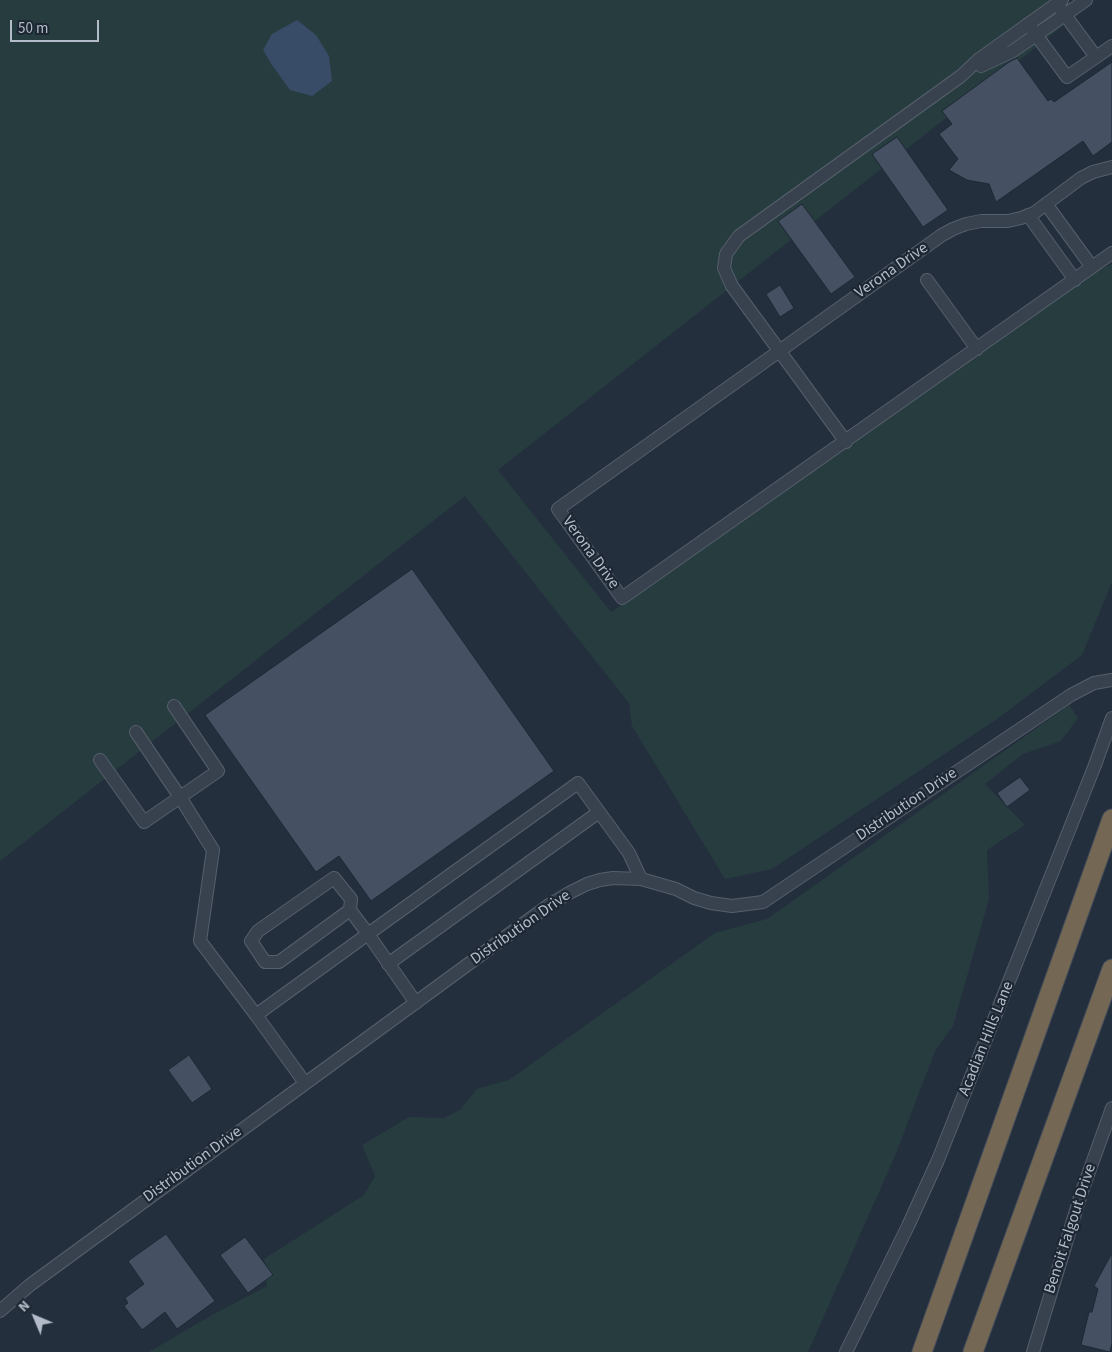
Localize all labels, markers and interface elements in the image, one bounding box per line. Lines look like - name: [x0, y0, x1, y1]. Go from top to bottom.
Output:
- scale bar: [12, 10, 101, 42]
- text: 50 m: [18, 18, 48, 39]
- street label: Verona Drive: [852, 239, 932, 303]
- street label: Verona Drive: [557, 513, 623, 593]
- street label: Distribution Drive: [853, 764, 961, 846]
- street label: Distribution Drive: [467, 887, 575, 969]
- street label: Acadian Hills Lane: [955, 979, 1019, 1099]
- street label: Distribution Drive: [140, 1123, 246, 1207]
- street label: Benoit Falgout Drive: [1041, 1162, 1101, 1296]
- north arrow: [10, 1292, 60, 1342]
- text: N: [14, 1296, 35, 1317]

